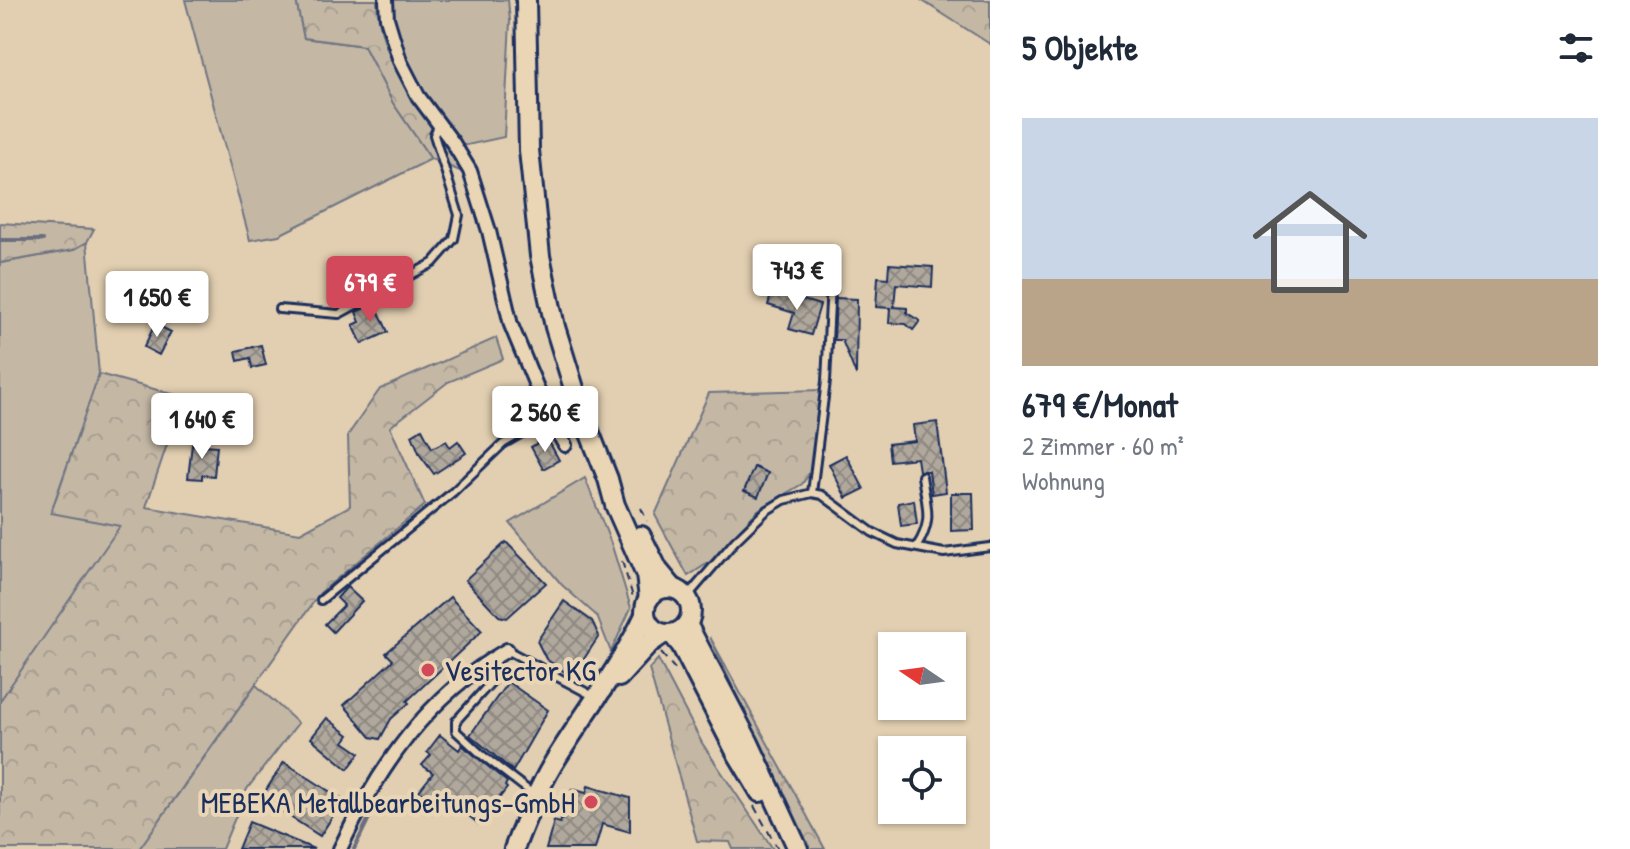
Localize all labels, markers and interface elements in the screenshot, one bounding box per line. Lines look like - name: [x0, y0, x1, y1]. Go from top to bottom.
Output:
- text: 5 Objekte: [1022, 25, 1138, 71]
- icon: filters: [1554, 26, 1598, 70]
- icon: home: [1238, 170, 1382, 314]
- pin: 743 €: [741, 244, 853, 312]
- text: 743 €: [771, 252, 823, 287]
- pin: 679 €: [314, 256, 426, 324]
- text: 679 €: [344, 264, 396, 299]
- pin: 1 650 €: [83, 271, 231, 339]
- text: 1 650 €: [124, 279, 190, 314]
- text: 679 €/Monat: [1022, 382, 1178, 428]
- pin: 2 560 €: [471, 386, 619, 454]
- pin: 1 640 €: [128, 393, 276, 461]
- text: 2 560 €: [510, 394, 580, 429]
- text: 1 640 €: [169, 401, 235, 436]
- text: 2 Zimmer · 60 m²: [1022, 428, 1184, 463]
- text: Wohnung: [1022, 463, 1105, 498]
- north arrow: [878, 632, 966, 720]
- map controls: [878, 632, 966, 824]
- place label: Vesitector KG: [444, 650, 597, 690]
- marker: Vesitector KG: [419, 661, 437, 679]
- button: locate: [878, 736, 966, 824]
- place label: MEBEKA Metallbearbeitungs-GmbH: [201, 782, 575, 822]
- marker: MEBEKA Metallbearbeitungs-GmbH: [582, 793, 600, 811]

